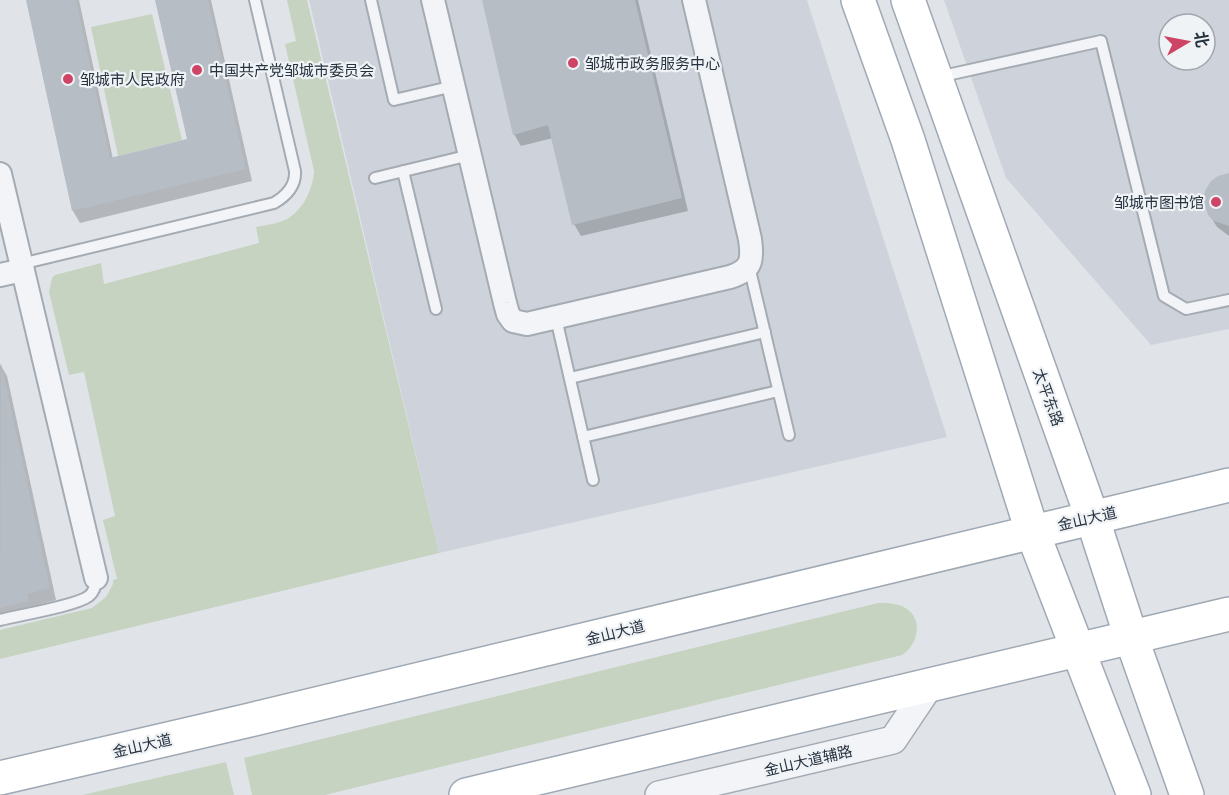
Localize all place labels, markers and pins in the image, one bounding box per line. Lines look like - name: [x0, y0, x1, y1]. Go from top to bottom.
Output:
- place label: 邹城市政务服务中心: [585, 53, 720, 73]
- marker: 邹城市政务服务中心: [566, 56, 580, 70]
- place label: 中国共产党邹城市委员会: [209, 60, 374, 80]
- marker: 中国共产党邹城市委员会: [190, 63, 204, 77]
- place label: 邹城市人民政府: [80, 69, 185, 89]
- marker: 邹城市人民政府: [61, 72, 75, 86]
- place label: 邹城市图书馆: [1114, 192, 1204, 212]
- marker: 邹城市图书馆: [1209, 195, 1223, 209]

